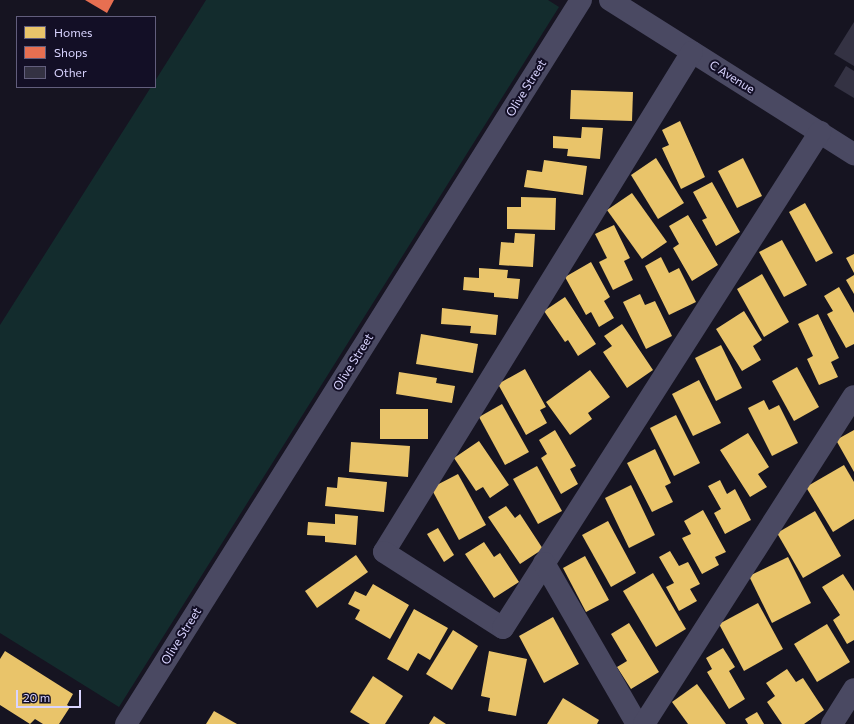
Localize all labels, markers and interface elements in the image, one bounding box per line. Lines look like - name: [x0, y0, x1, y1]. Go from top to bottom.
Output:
- legend: [16, 16, 156, 88]
- text: Homes: [54, 25, 92, 39]
- text: Shops: [54, 45, 88, 59]
- street label: Olive Street: [503, 57, 549, 119]
- street label: C Avenue: [707, 58, 757, 96]
- text: Other: [54, 65, 87, 79]
- street label: Olive Street: [330, 331, 376, 393]
- street label: Olive Street: [158, 605, 204, 667]
- scale bar: [18, 682, 83, 708]
- text: 20 m: [23, 690, 50, 704]

